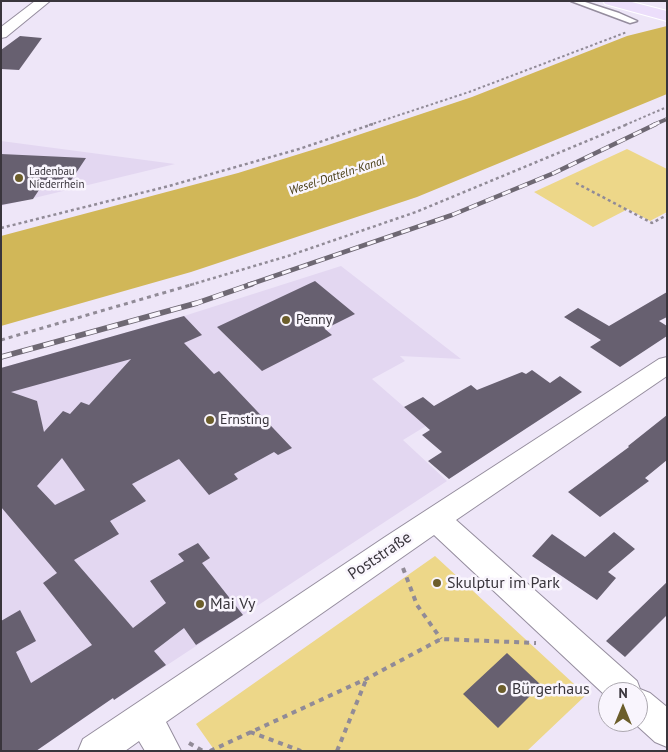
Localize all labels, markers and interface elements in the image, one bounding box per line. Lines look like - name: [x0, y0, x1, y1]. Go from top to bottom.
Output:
- water label: Wesel-Datteln-Kanal: [287, 154, 387, 198]
- place label: Ladenbau Niederrhein: [29, 165, 84, 191]
- marker: Ladenbau Niederrhein: [13, 172, 25, 184]
- place label: Penny: [296, 312, 332, 328]
- marker: Penny: [280, 314, 292, 326]
- place label: Ernsting: [220, 412, 269, 428]
- marker: Ernsting: [204, 414, 216, 426]
- street label: Poststraße: [345, 528, 415, 584]
- place label: Skulptur im Park: [447, 573, 560, 593]
- marker: Skulptur im Park: [431, 577, 443, 589]
- place label: Mai Vy: [210, 594, 255, 614]
- marker: Mai Vy: [194, 598, 206, 610]
- place label: Bürgerhaus: [512, 679, 590, 699]
- north arrow: [598, 682, 648, 732]
- marker: Bürgerhaus: [496, 683, 508, 695]
- text: N: [618, 684, 628, 702]

